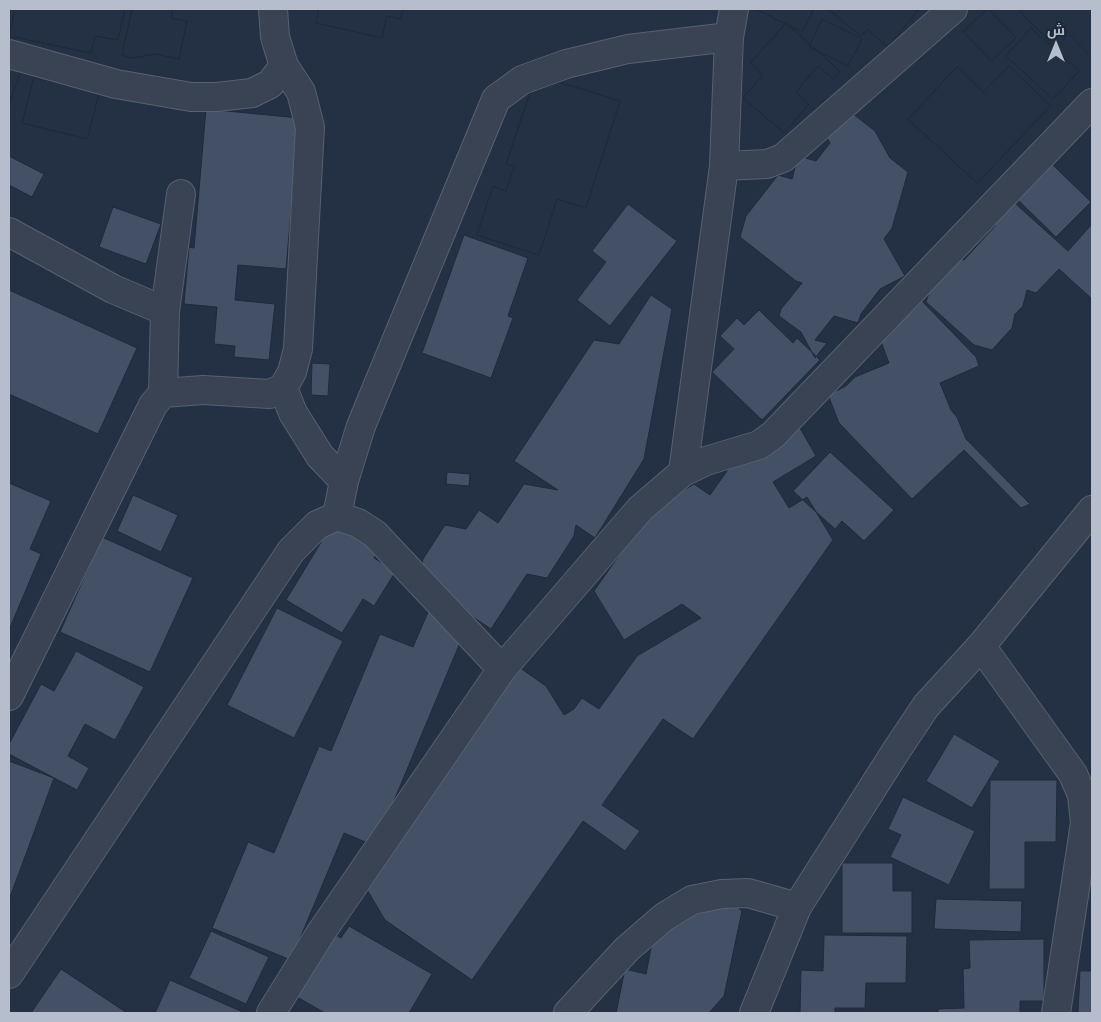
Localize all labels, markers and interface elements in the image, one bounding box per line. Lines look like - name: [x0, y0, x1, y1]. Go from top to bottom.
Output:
- north arrow: [1031, 20, 1081, 70]
- text: ش: [1047, 21, 1065, 39]

